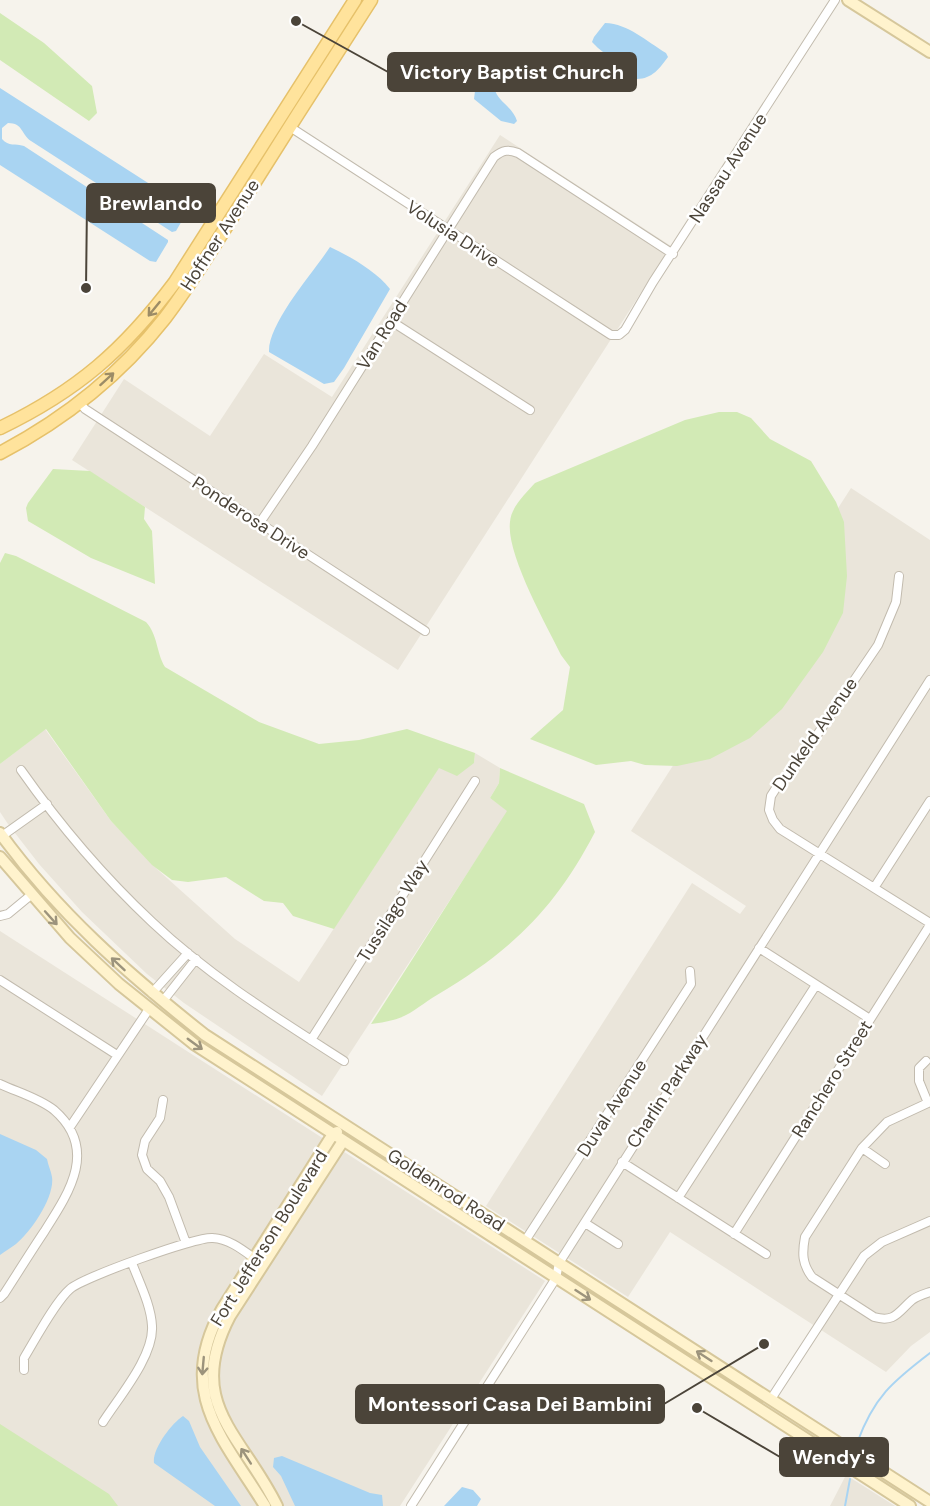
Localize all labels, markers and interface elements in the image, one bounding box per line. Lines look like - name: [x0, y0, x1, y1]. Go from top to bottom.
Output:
- callout: Victory Baptist Church: [388, 53, 636, 91]
- text: Victory Baptist Church: [400, 59, 624, 85]
- street label: Nassau Avenue: [684, 108, 772, 228]
- street label: Hoffner Avenue: [175, 175, 265, 295]
- callout: Brewlando: [87, 184, 215, 222]
- text: Brewlando: [99, 190, 203, 216]
- street label: Volusia Drive: [402, 195, 504, 273]
- street label: Van Road: [351, 296, 413, 374]
- one-way arrow: [148, 301, 161, 317]
- one-way arrow: [99, 372, 114, 386]
- street label: Ponderosa Drive: [188, 471, 314, 565]
- street label: Dunkeld Avenue: [767, 673, 863, 795]
- street label: Tussilago Way: [352, 855, 434, 967]
- one-way arrow: [44, 910, 58, 925]
- one-way arrow: [111, 957, 126, 971]
- street label: Ranchero Street: [786, 1016, 878, 1142]
- street label: Charlin Parkway: [621, 1029, 713, 1153]
- one-way arrow: [187, 1038, 203, 1050]
- street label: Duval Avenue: [572, 1055, 652, 1161]
- street label: Goldenrod Road: [383, 1143, 509, 1237]
- street label: Fort Jefferson Boulevard: [205, 1145, 333, 1331]
- one-way arrow: [575, 1289, 592, 1302]
- one-way arrow: [696, 1350, 713, 1362]
- one-way arrow: [198, 1356, 209, 1376]
- callout: Montessori Casa Dei Bambini: [356, 1385, 664, 1423]
- text: Montessori Casa Dei Bambini: [368, 1391, 652, 1417]
- callout: Wendy's: [780, 1438, 888, 1476]
- text: Wendy's: [792, 1444, 876, 1470]
- one-way arrow: [240, 1449, 252, 1465]

